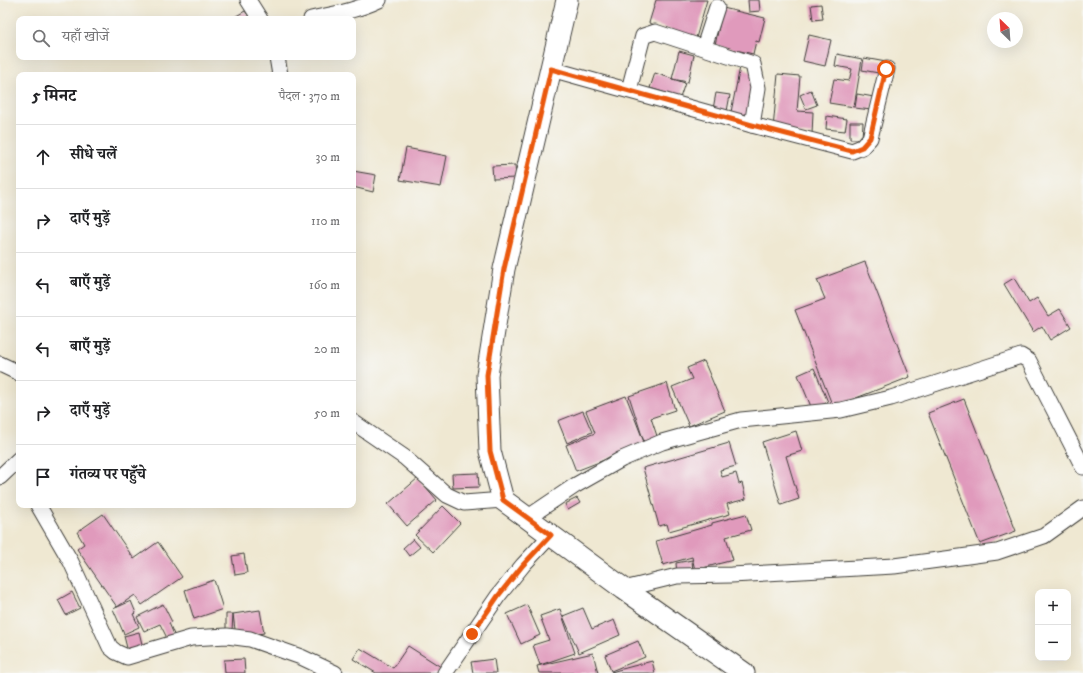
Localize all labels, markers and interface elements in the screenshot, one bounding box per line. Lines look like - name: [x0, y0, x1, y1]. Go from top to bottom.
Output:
- north arrow: [987, 12, 1023, 48]
- search box: [16, 16, 356, 60]
- icon: search: [30, 27, 52, 49]
- text: यहाँ खोजें: [62, 27, 109, 46]
- route start: [877, 60, 895, 78]
- text: 5 मिनट: [32, 85, 76, 107]
- text: पैदल · 370 m: [279, 88, 340, 104]
- text: सीधे चलें: [70, 145, 117, 164]
- icon: ahead: [32, 146, 54, 168]
- text: 30 m: [316, 149, 340, 165]
- text: दाएँ मुड़ें: [70, 209, 110, 228]
- icon: right: [32, 210, 54, 232]
- text: 110 m: [311, 213, 340, 229]
- text: बाएँ मुड़ें: [70, 273, 110, 292]
- icon: left: [32, 274, 54, 296]
- text: 160 m: [309, 277, 340, 293]
- text: बाएँ मुड़ें: [70, 337, 110, 356]
- icon: left: [32, 338, 54, 360]
- text: 20 m: [314, 341, 340, 357]
- text: दाएँ मुड़ें: [70, 401, 110, 420]
- icon: right: [32, 402, 54, 424]
- text: 50 m: [314, 405, 340, 421]
- text: गंतव्य पर पहुँचे: [70, 465, 146, 484]
- icon: arrive: [32, 466, 54, 488]
- map controls: [1035, 589, 1071, 661]
- button: +: [1035, 589, 1071, 625]
- route end: [463, 625, 481, 643]
- button: −: [1035, 625, 1071, 661]

